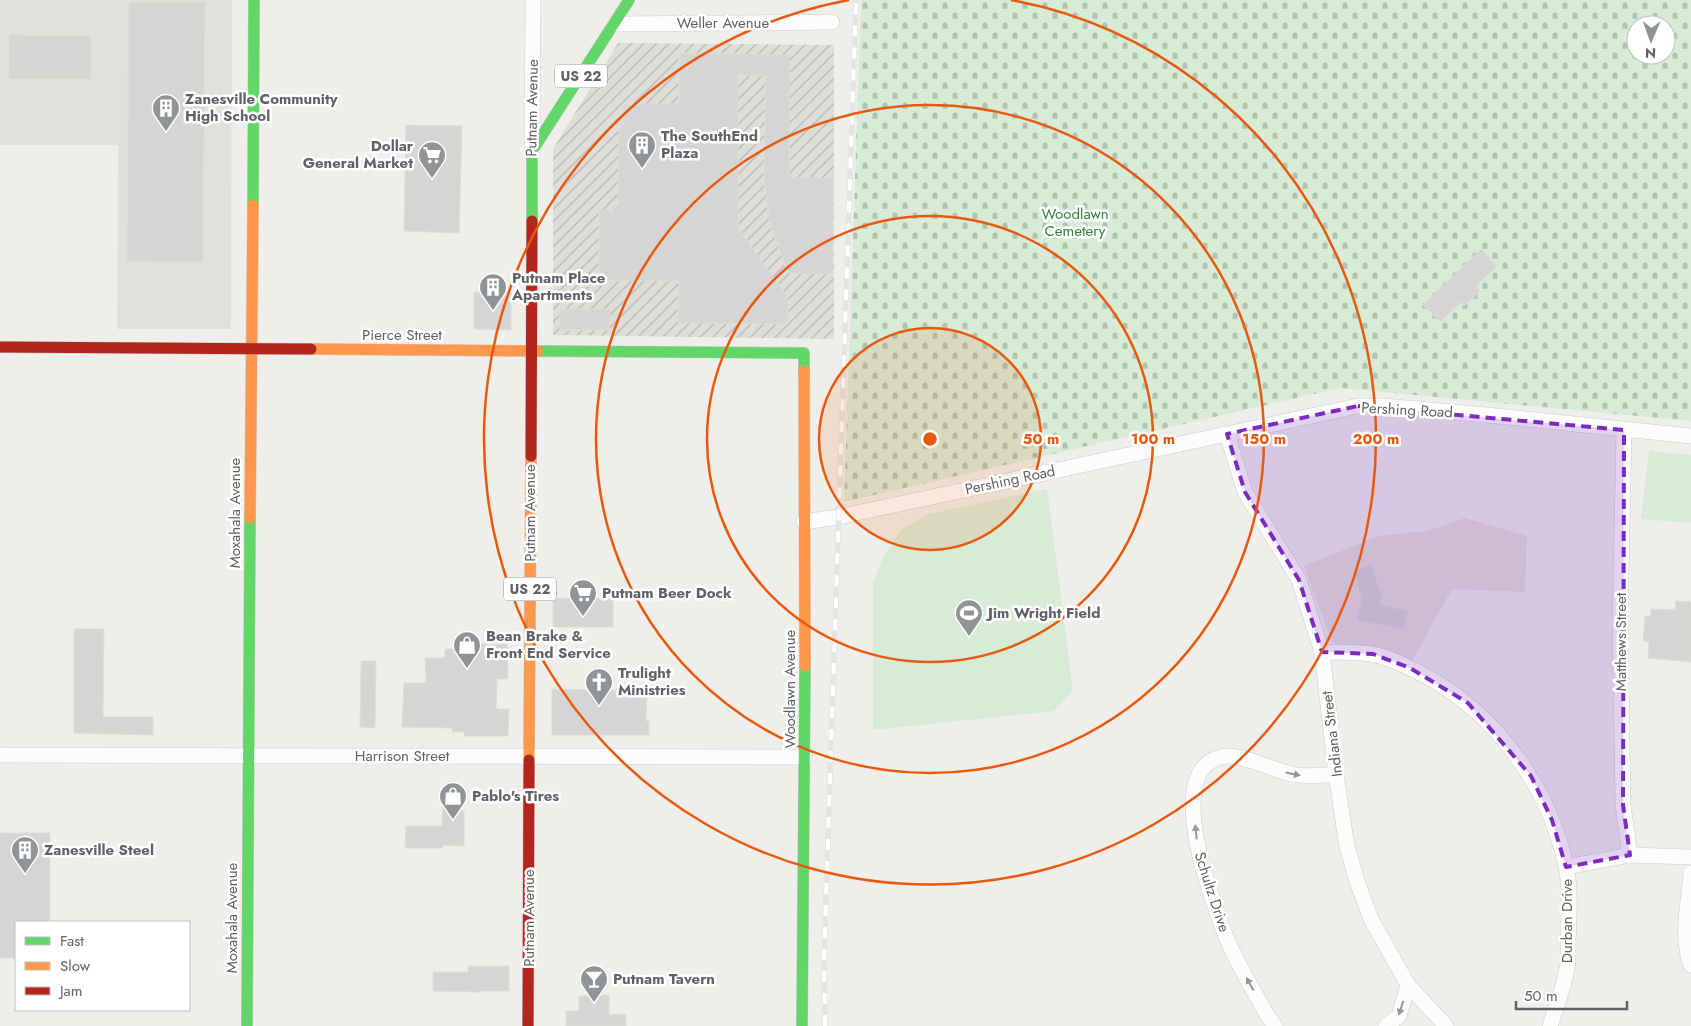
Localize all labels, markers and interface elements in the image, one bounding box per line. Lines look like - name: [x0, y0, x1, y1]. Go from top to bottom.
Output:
- street label: Weller Avenue: [677, 12, 769, 34]
- north arrow: [1626, 15, 1676, 65]
- text: N: [1645, 43, 1656, 63]
- street label: Putnam Avenue: [520, 59, 544, 157]
- road number: US 22: [555, 64, 607, 88]
- place label: Zanesville Community High School: [185, 88, 338, 127]
- building icon: Zanesville Community High School: [151, 93, 181, 132]
- place label: The SouthEnd Plaza: [661, 125, 758, 164]
- building icon: The SouthEnd Plaza: [627, 130, 657, 169]
- place label: Dollar General Market: [303, 135, 414, 174]
- supermarket icon: Dollar General Market: [417, 140, 447, 179]
- park label: Woodlawn Cemetery: [1041, 203, 1109, 242]
- place label: Putnam Place Apartments: [511, 267, 606, 306]
- building icon: Putnam Place Apartments: [478, 272, 508, 311]
- street label: Pierce Street: [362, 324, 442, 346]
- street label: Pershing Road: [1361, 397, 1453, 423]
- text: 50 m: [1023, 428, 1059, 450]
- text: 100 m: [1131, 428, 1175, 450]
- text: 150 m: [1242, 428, 1286, 450]
- text: 200 m: [1353, 428, 1399, 450]
- centre of rings: [921, 430, 939, 448]
- street label: Moxahala Avenue: [224, 457, 246, 568]
- street label: Pershing Road: [963, 460, 1057, 500]
- street label: Putnam Avenue: [519, 464, 541, 562]
- road number: US 22: [504, 578, 556, 600]
- supermarket icon: Putnam Beer Dock: [568, 578, 598, 617]
- place label: Putnam Beer Dock: [602, 582, 732, 604]
- street label: Matthews Street: [1610, 592, 1632, 691]
- sports icon: Jim Wright Field: [954, 598, 984, 637]
- place label: Jim Wright Field: [985, 602, 1100, 624]
- place label: Bean Brake & Front End Service: [486, 625, 611, 664]
- street label: Woodlawn Avenue: [779, 629, 801, 748]
- shop icon: Bean Brake & Front End Service: [452, 630, 482, 669]
- place label: Trulight Ministries: [618, 662, 686, 701]
- church icon: Trulight Ministries: [584, 667, 614, 706]
- street label: Indiana Street: [1316, 689, 1348, 778]
- street label: Harrison Street: [355, 745, 450, 767]
- one-way arrow: [1286, 770, 1302, 778]
- shop icon: Pablo's Tires: [438, 781, 468, 820]
- place label: Pablo's Tires: [472, 785, 559, 807]
- one-way arrow: [1192, 824, 1200, 840]
- building icon: Zanesville Steel: [10, 835, 40, 874]
- place label: Zanesville Steel: [44, 839, 154, 861]
- street label: Schultz Drive: [1189, 849, 1235, 935]
- street label: Moxahala Avenue: [221, 862, 243, 973]
- street label: Putnam Avenue: [518, 869, 540, 967]
- street label: Durban Drive: [1556, 878, 1578, 963]
- legend: [15, 921, 190, 1011]
- text: Fast: [60, 930, 84, 952]
- text: Slow: [60, 955, 91, 977]
- bar icon: Putnam Tavern: [579, 964, 609, 1003]
- place label: Putnam Tavern: [613, 968, 715, 990]
- one-way arrow: [1246, 977, 1255, 991]
- scale bar: [1516, 978, 1627, 1010]
- text: Jam: [58, 980, 83, 1002]
- text: 50 m: [1524, 985, 1558, 1007]
- one-way arrow: [1396, 1001, 1404, 1016]

